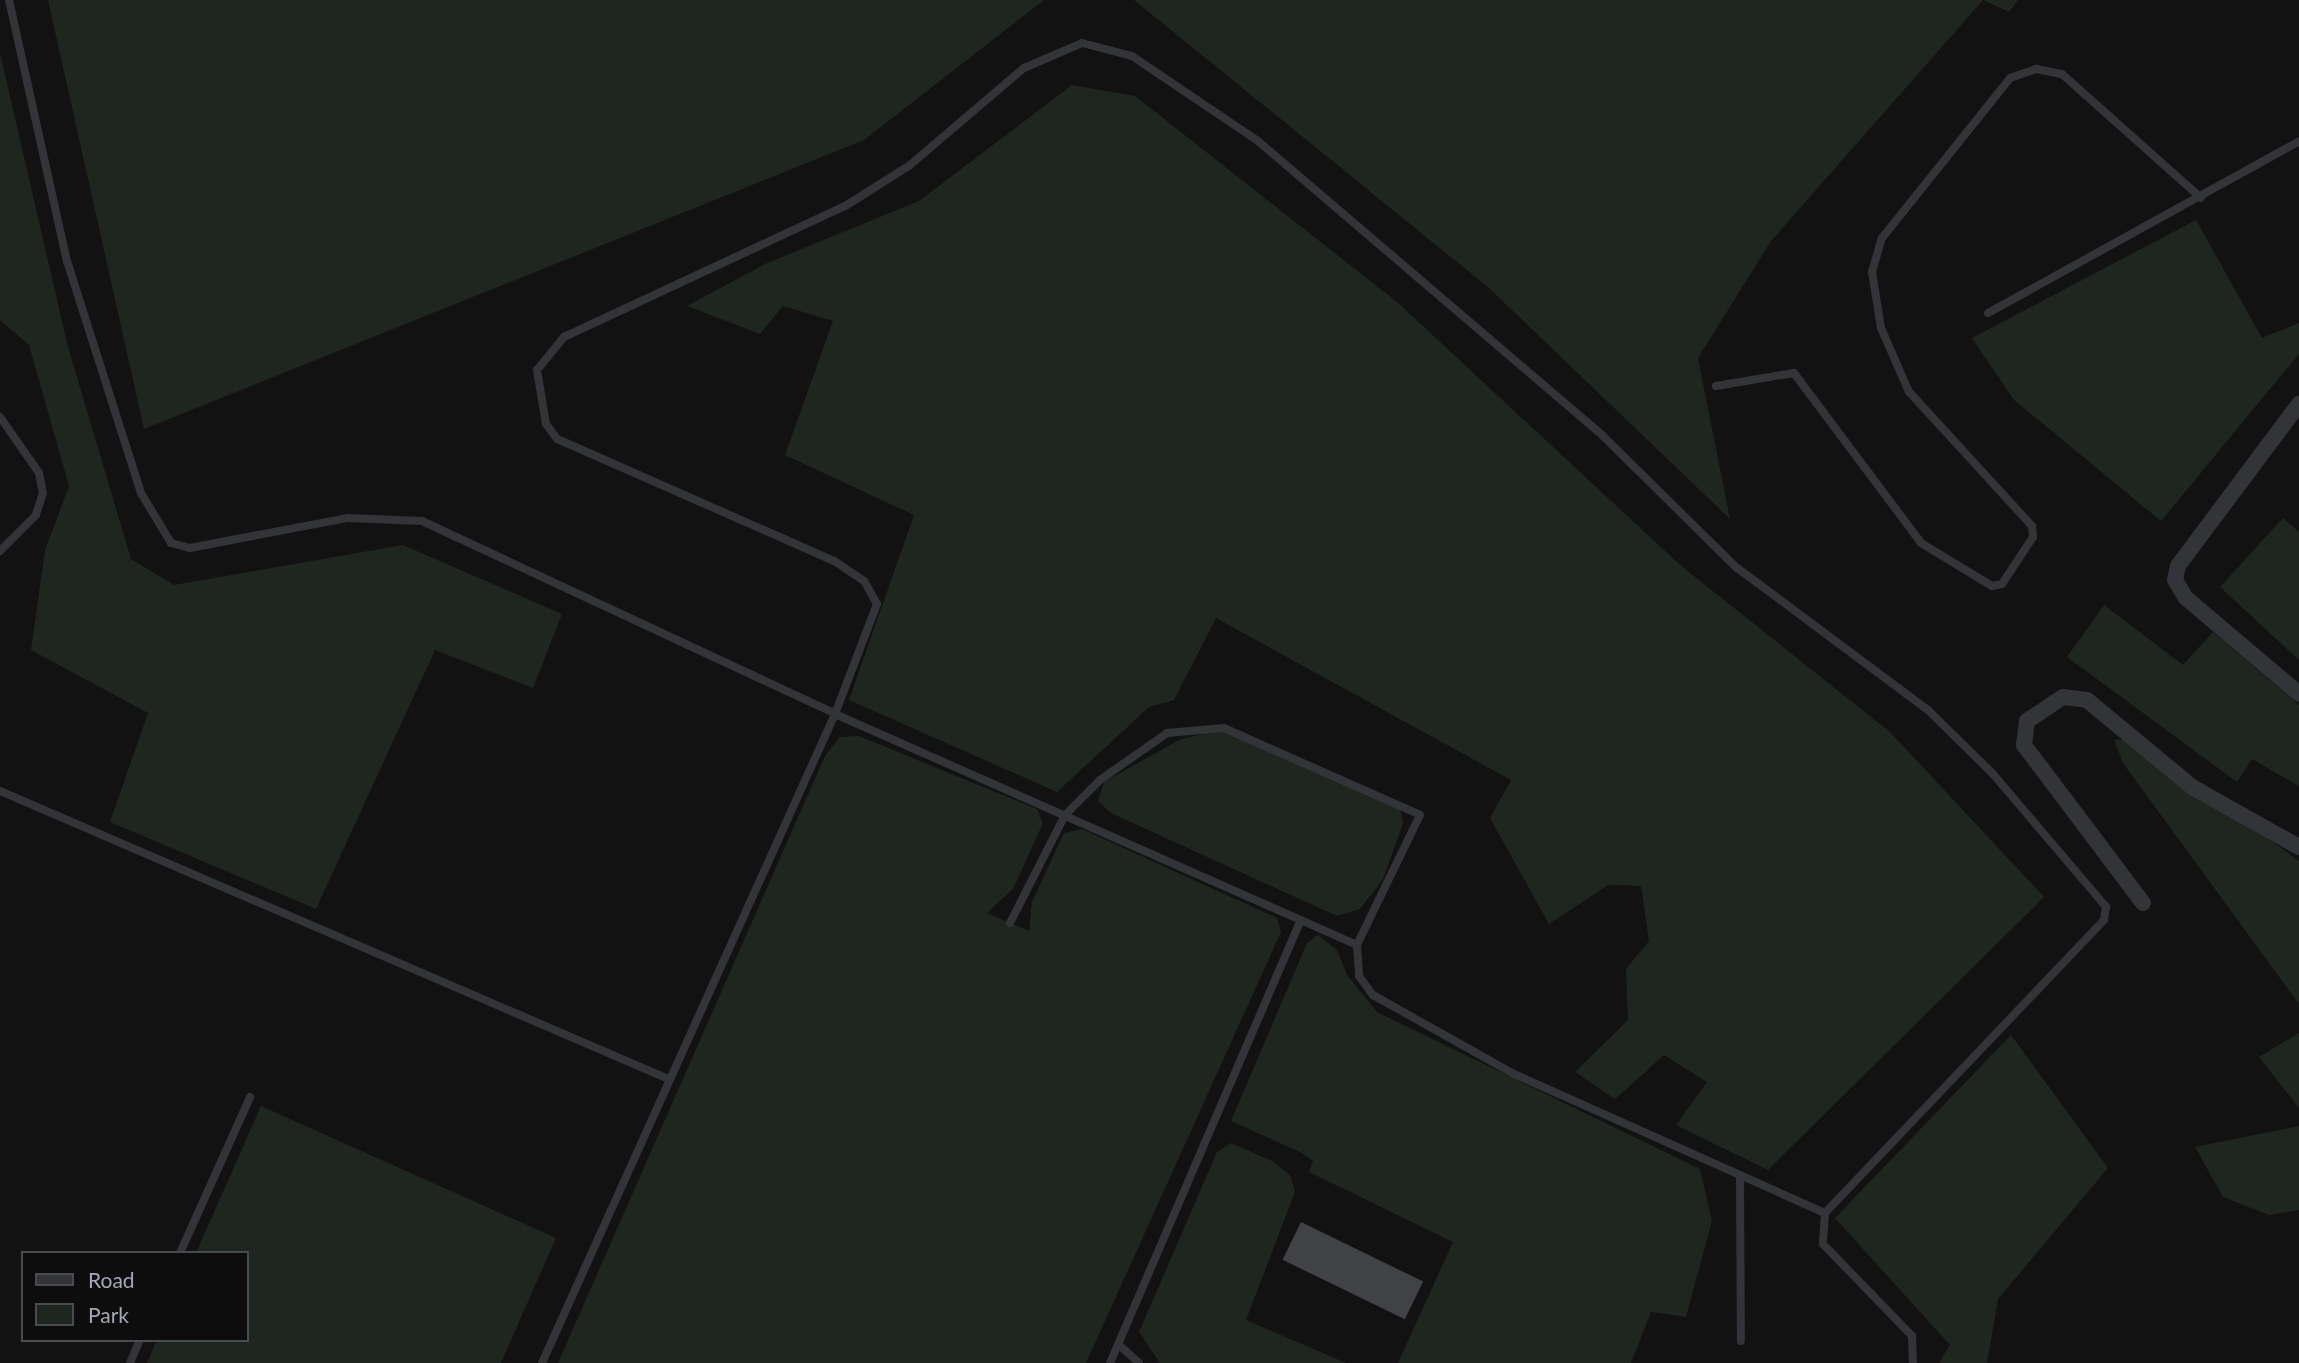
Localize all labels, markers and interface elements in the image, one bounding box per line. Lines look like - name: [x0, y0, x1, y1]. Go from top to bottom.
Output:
- legend: [21, 1251, 248, 1342]
- text: Road: [88, 1267, 135, 1292]
- text: Park: [88, 1302, 129, 1327]

